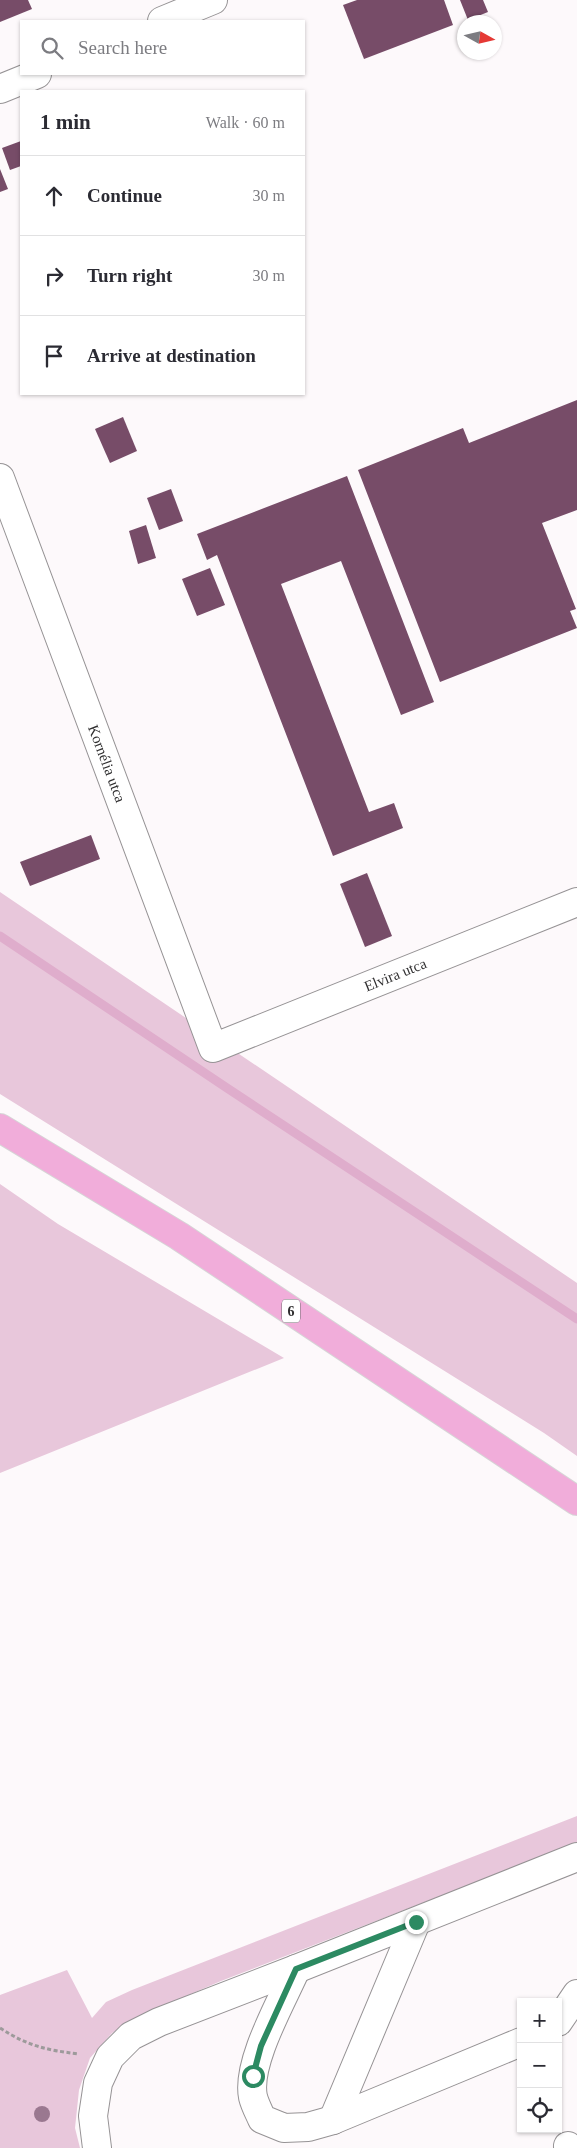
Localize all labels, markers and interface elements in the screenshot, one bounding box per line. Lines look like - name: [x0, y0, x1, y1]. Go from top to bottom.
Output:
- north arrow: [457, 15, 502, 60]
- search box: [20, 20, 305, 75]
- icon: search: [38, 34, 66, 62]
- text: Search here: [78, 37, 167, 58]
- text: 1 min: [40, 110, 91, 134]
- text: Walk · 60 m: [206, 114, 285, 131]
- icon: ahead: [40, 182, 68, 210]
- text: Continue: [87, 185, 162, 206]
- text: 30 m: [253, 187, 285, 204]
- icon: right: [40, 262, 68, 290]
- text: Turn right: [87, 265, 172, 286]
- text: 30 m: [253, 267, 285, 284]
- icon: arrive: [40, 342, 68, 370]
- text: Arrive at destination: [87, 345, 256, 366]
- street label: Kornélia utca: [85, 723, 129, 805]
- street label: Elvira utca: [362, 955, 429, 994]
- road number: 6: [282, 1300, 300, 1322]
- route end: [405, 1911, 428, 1934]
- map controls: [517, 1998, 562, 2133]
- button: +: [517, 1998, 562, 2043]
- button: −: [517, 2043, 562, 2088]
- route start: [242, 2065, 265, 2088]
- button: locate: [517, 2088, 562, 2133]

